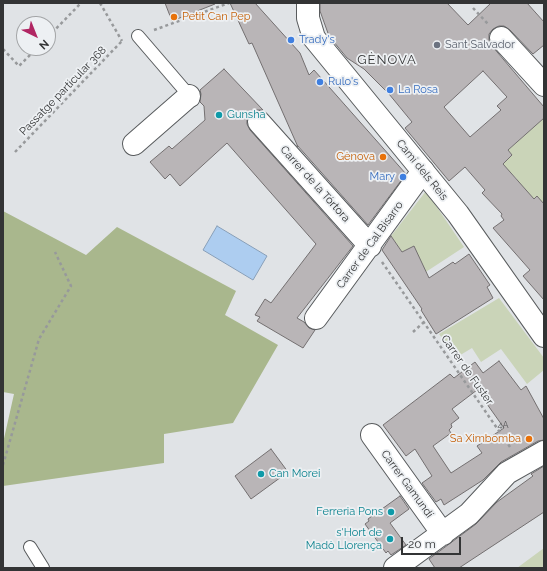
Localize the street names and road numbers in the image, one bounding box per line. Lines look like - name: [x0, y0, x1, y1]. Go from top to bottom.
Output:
- street label: Passatge particular 368: [17, 44, 109, 138]
- street label: Camí dels Reis: [393, 137, 451, 203]
- street label: Carrer de la Tórtora: [277, 143, 353, 225]
- street label: Carrer de Cal Bisarro: [334, 199, 406, 291]
- street label: Carrer de Fuster: [438, 333, 496, 407]
- street label: Carrer Gamundí: [378, 448, 436, 520]

